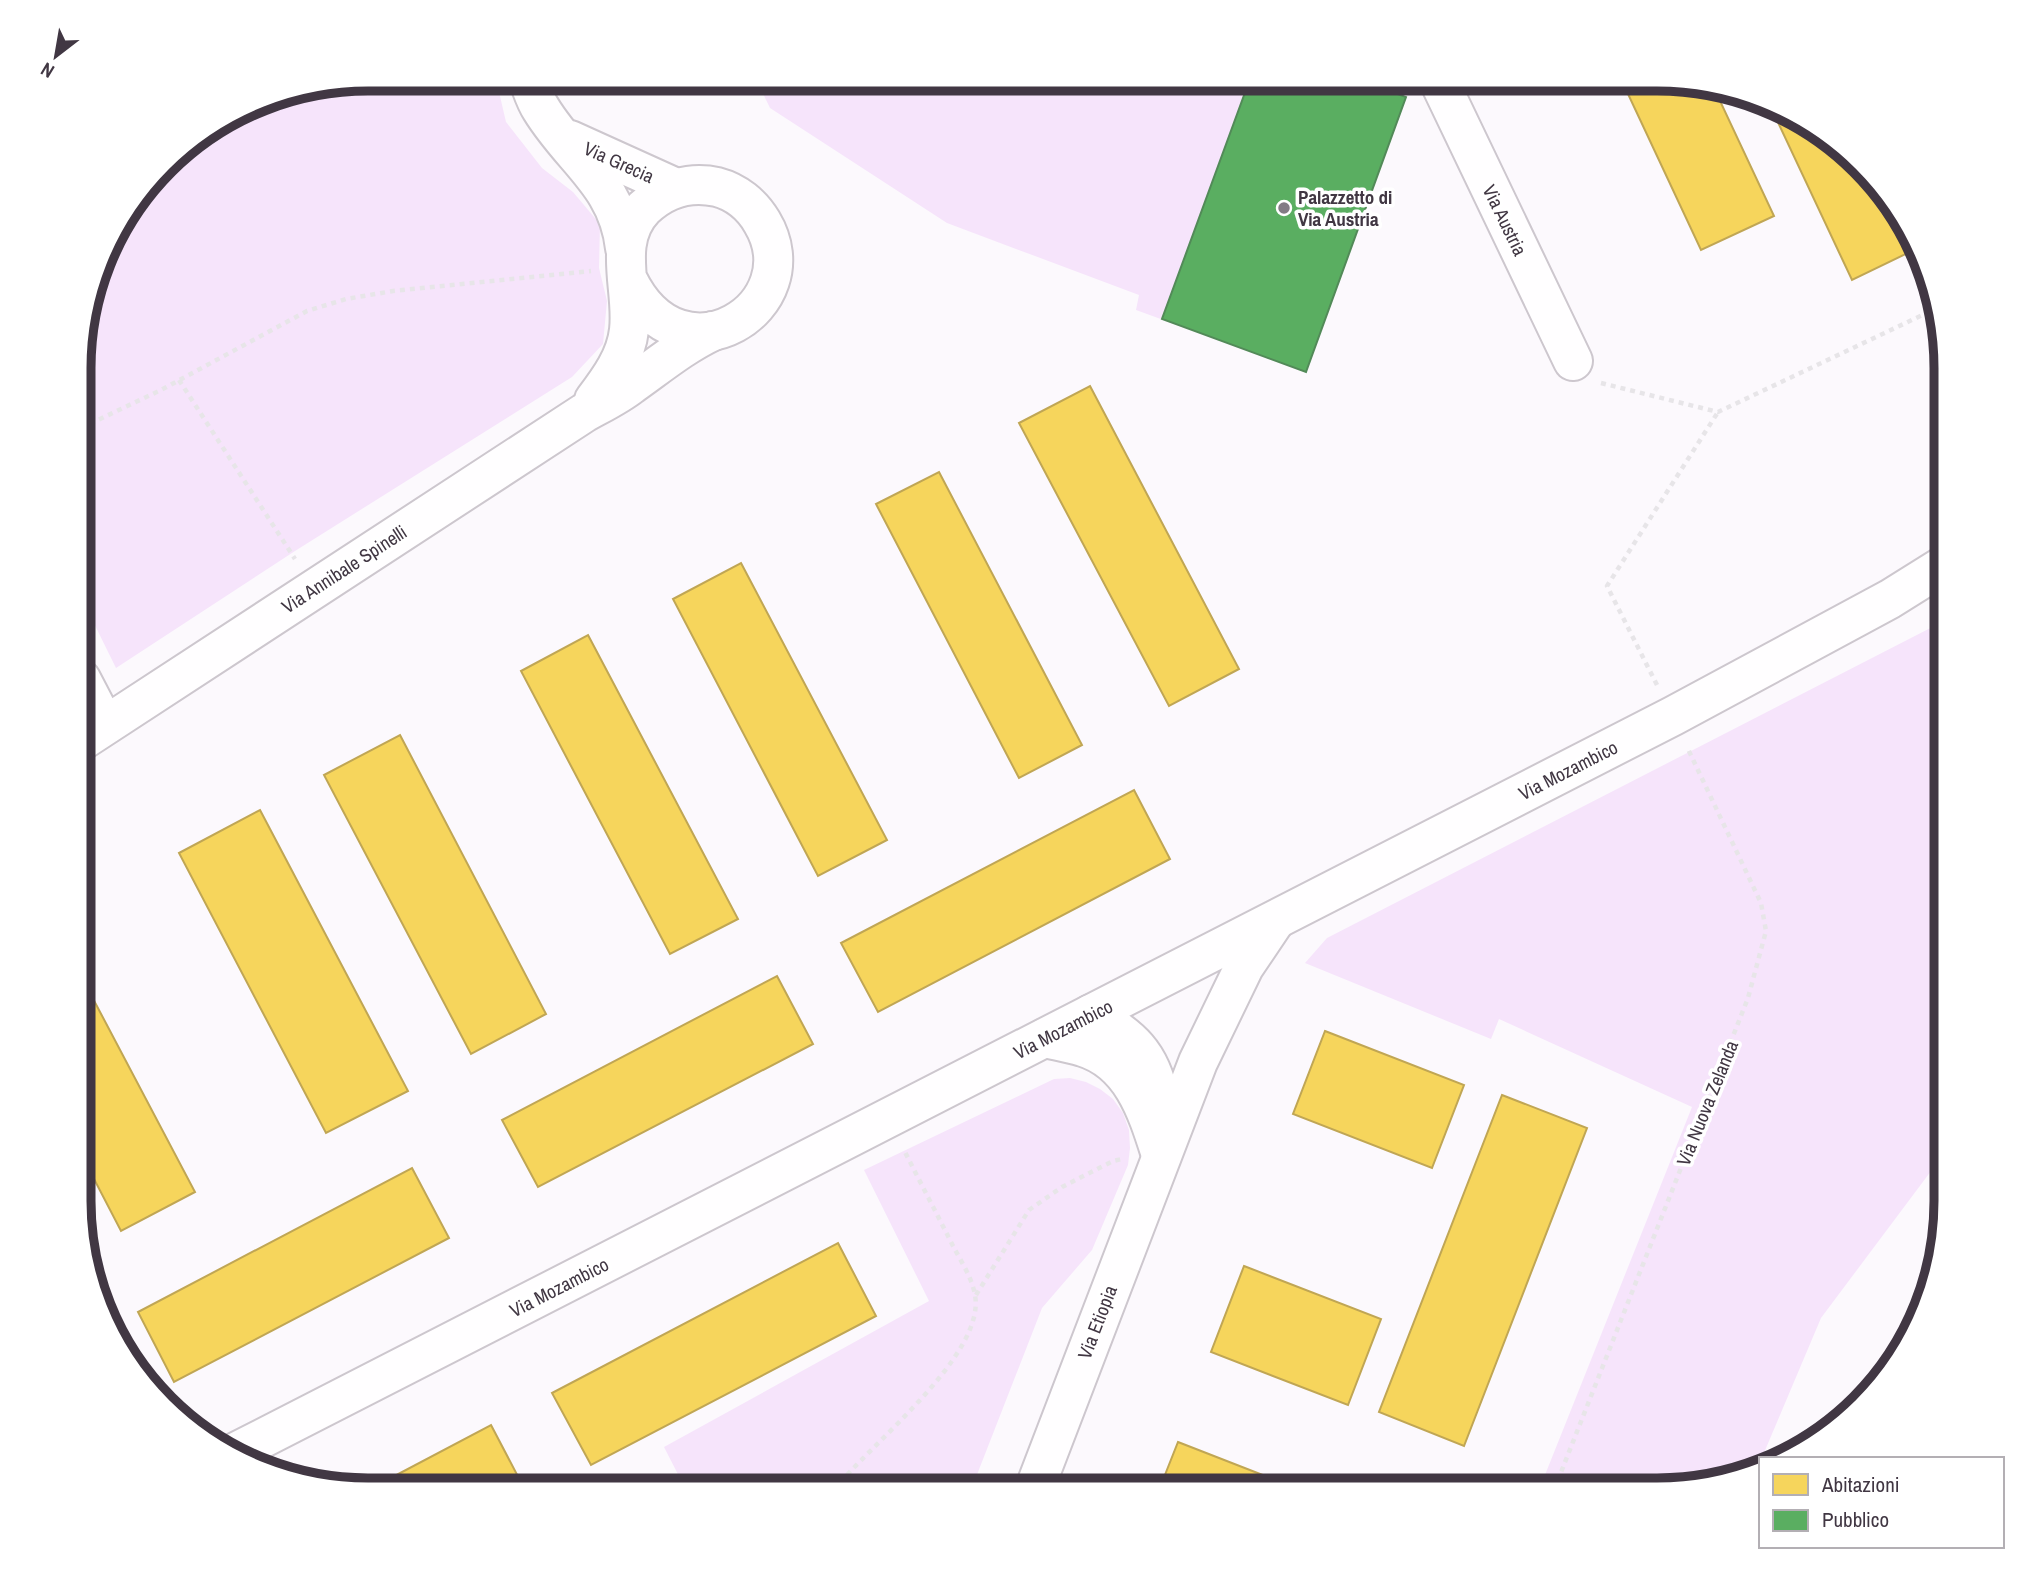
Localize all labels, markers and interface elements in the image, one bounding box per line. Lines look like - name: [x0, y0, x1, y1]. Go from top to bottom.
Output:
- north arrow: [21, 21, 91, 91]
- text: N: [36, 57, 59, 85]
- street label: Via Grecia: [580, 135, 658, 189]
- street label: Via Austria: [1477, 180, 1533, 260]
- place label: Palazzetto di Via Austria: [1298, 184, 1392, 232]
- marker: Palazzetto di Via Austria: [1276, 200, 1292, 216]
- street label: Via Annibale Spinelli: [276, 519, 412, 619]
- street label: Via Mozambico: [1514, 734, 1622, 806]
- street label: Via Mozambico: [1009, 993, 1117, 1065]
- street label: Via Nuova Zelanda: [1670, 1036, 1744, 1170]
- street label: Via Mozambico: [505, 1251, 613, 1323]
- street label: Via Etiopia: [1071, 1281, 1123, 1363]
- legend: [1759, 1457, 2004, 1548]
- text: Abitazioni: [1821, 1470, 1900, 1499]
- text: Pubblico: [1822, 1505, 1889, 1534]

